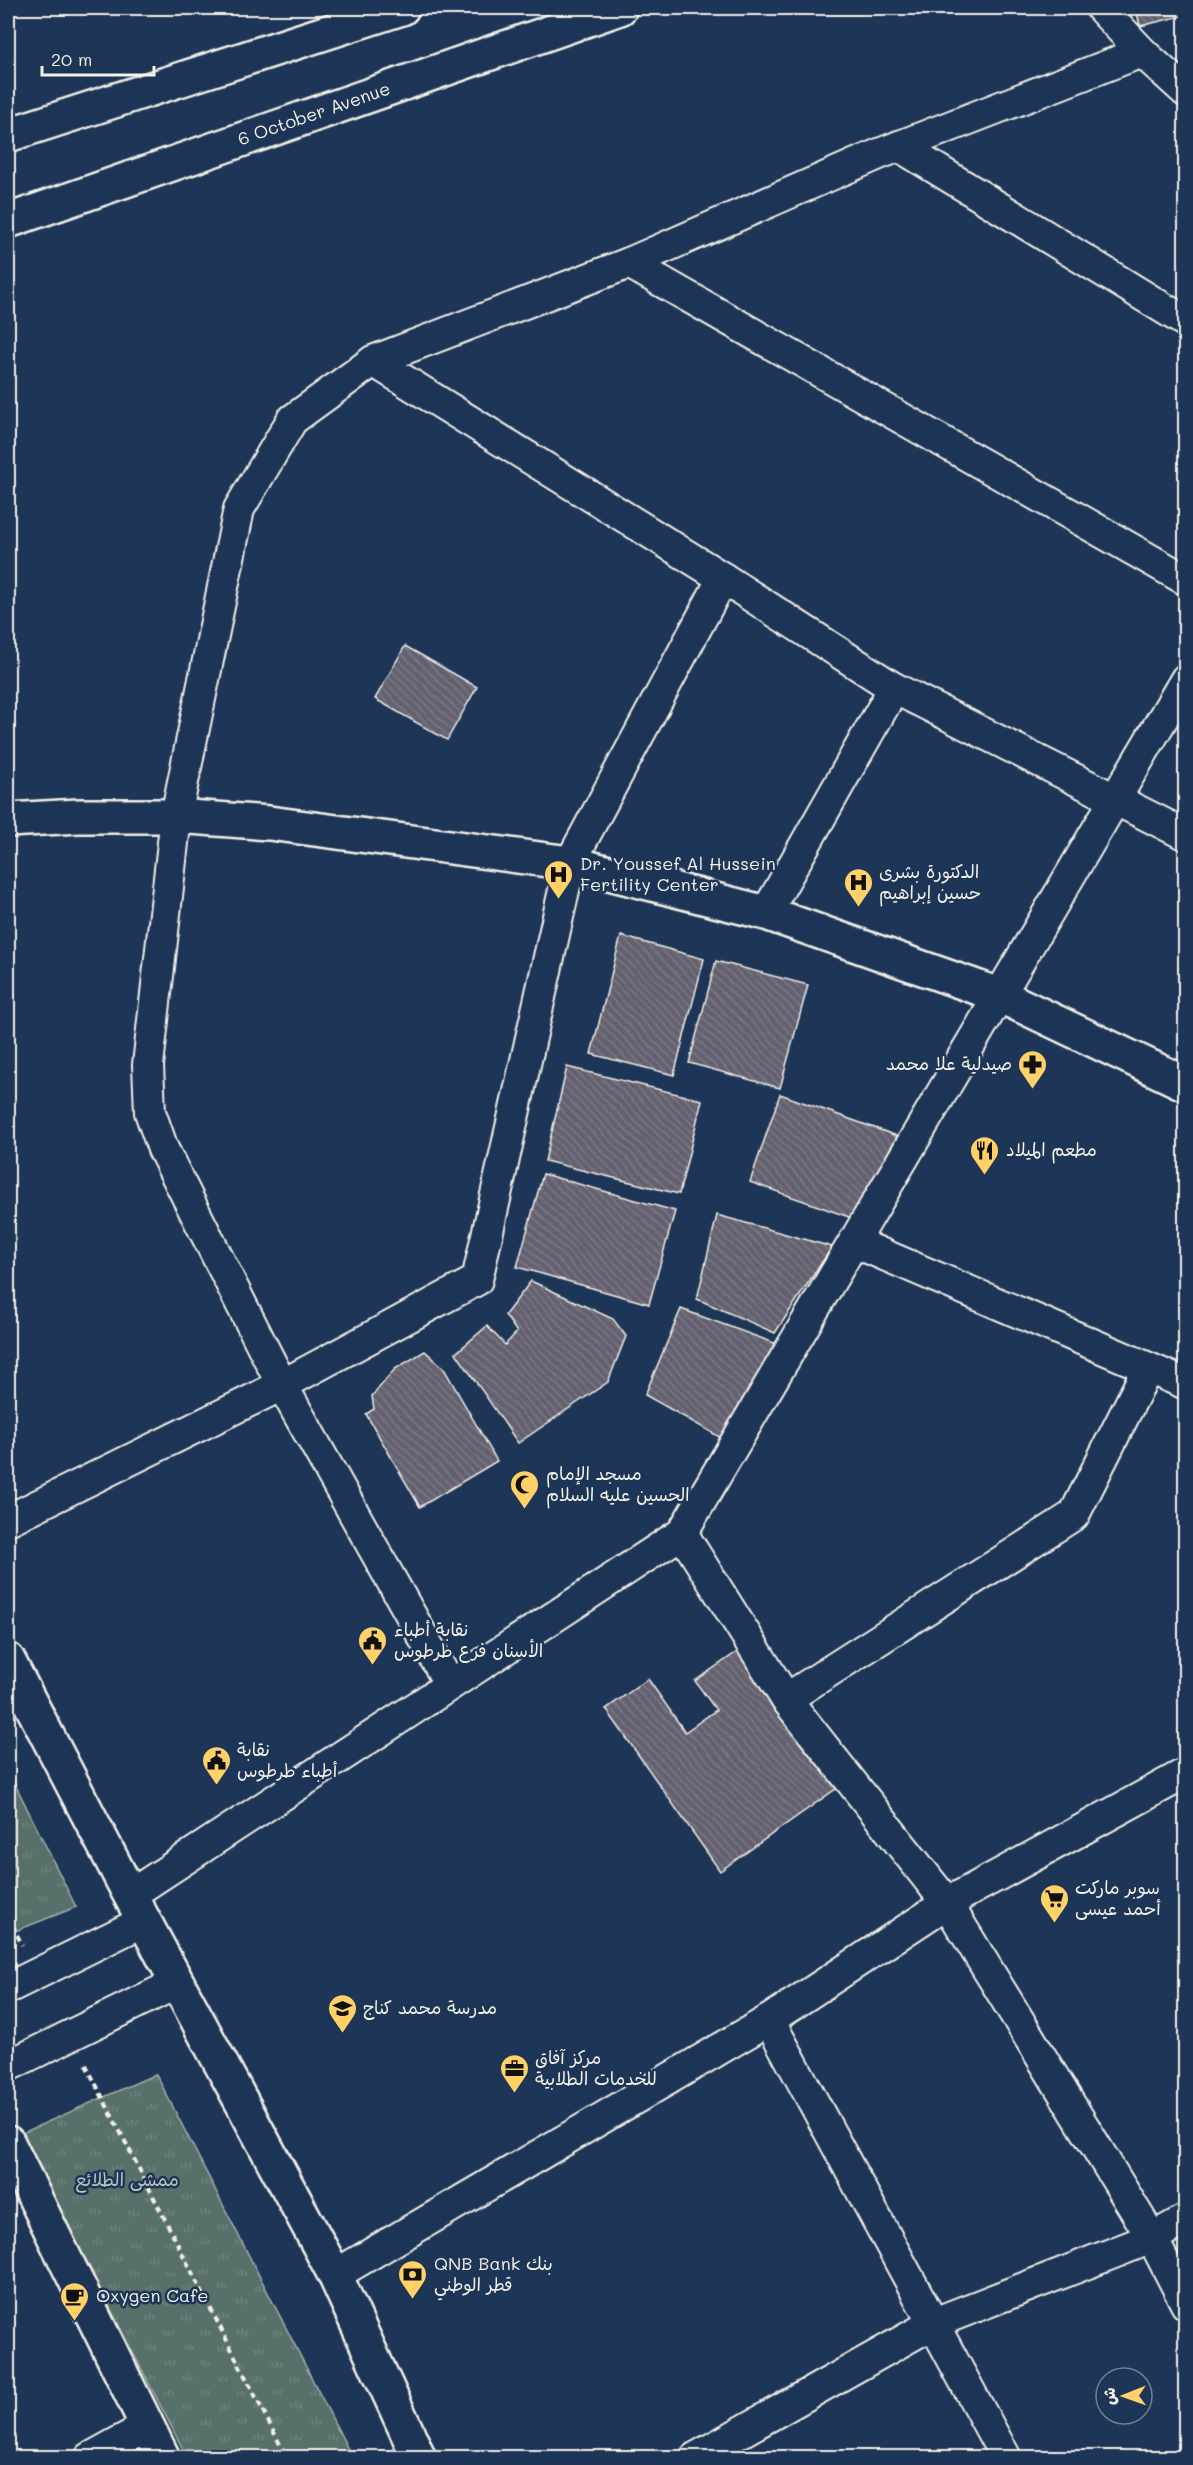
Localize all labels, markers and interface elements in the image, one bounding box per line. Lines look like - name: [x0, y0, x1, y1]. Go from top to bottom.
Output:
- scale bar: [42, 39, 154, 77]
- text: 20 m: [51, 47, 92, 71]
- street label: 6 October Avenue: [234, 76, 393, 150]
- place label: Dr. Youssef Al Hussein Fertility Center: [580, 851, 776, 896]
- hospital icon: Dr. Youssef Al Hussein Fertility Center: [543, 858, 575, 900]
- place label: الدكتورة بشرى حسين إبراهيم: [879, 859, 981, 907]
- hospital icon: الدكتورة بشرى حسين إبراهيم: [842, 866, 874, 908]
- pharmacy icon: صيدلية علا محمد: [1017, 1048, 1049, 1090]
- place label: صيدلية علا محمد: [886, 1051, 1012, 1075]
- restaurant icon: مطعم الميلاد: [969, 1134, 1001, 1176]
- place label: مطعم الميلاد: [1006, 1137, 1097, 1164]
- place label: مسجد الإمام الحسين عليه السلام: [546, 1461, 690, 1509]
- mosque icon: مسجد الإمام الحسين عليه السلام: [509, 1468, 541, 1510]
- place label: نقابة أطباء الأسنان فرع طرطوس: [394, 1617, 543, 1663]
- public building icon: نقابة أطباء الأسنان فرع طرطوس: [357, 1624, 389, 1666]
- place label: نقابة أطباء طرطوس: [237, 1737, 338, 1782]
- public building icon: نقابة أطباء طرطوس: [200, 1744, 232, 1786]
- place label: سوبر ماركت أحمد عيسى: [1075, 1875, 1161, 1920]
- supermarket icon: سوبر ماركت أحمد عيسى: [1038, 1882, 1070, 1924]
- school or university icon: مدرسة محمد كناج: [326, 1992, 358, 2034]
- place label: مدرسة محمد كناج: [363, 1995, 497, 2020]
- place label: مركز آفاق للخدمات الطلابية: [535, 2045, 657, 2090]
- office icon: مركز آفاق للخدمات الطلابية: [498, 2052, 530, 2094]
- park label: ممشى الطلائع: [75, 2167, 179, 2193]
- place label: QNB Bank بنك قطر الوطني: [434, 2251, 553, 2301]
- bank icon: QNB Bank بنك قطر الوطني: [397, 2258, 429, 2300]
- cafe icon: Oxygen Cafe: [59, 2280, 91, 2322]
- place label: Oxygen Cafe: [96, 2283, 208, 2307]
- north arrow: [1094, 2366, 1154, 2426]
- text: ش: [1098, 2387, 1119, 2405]

